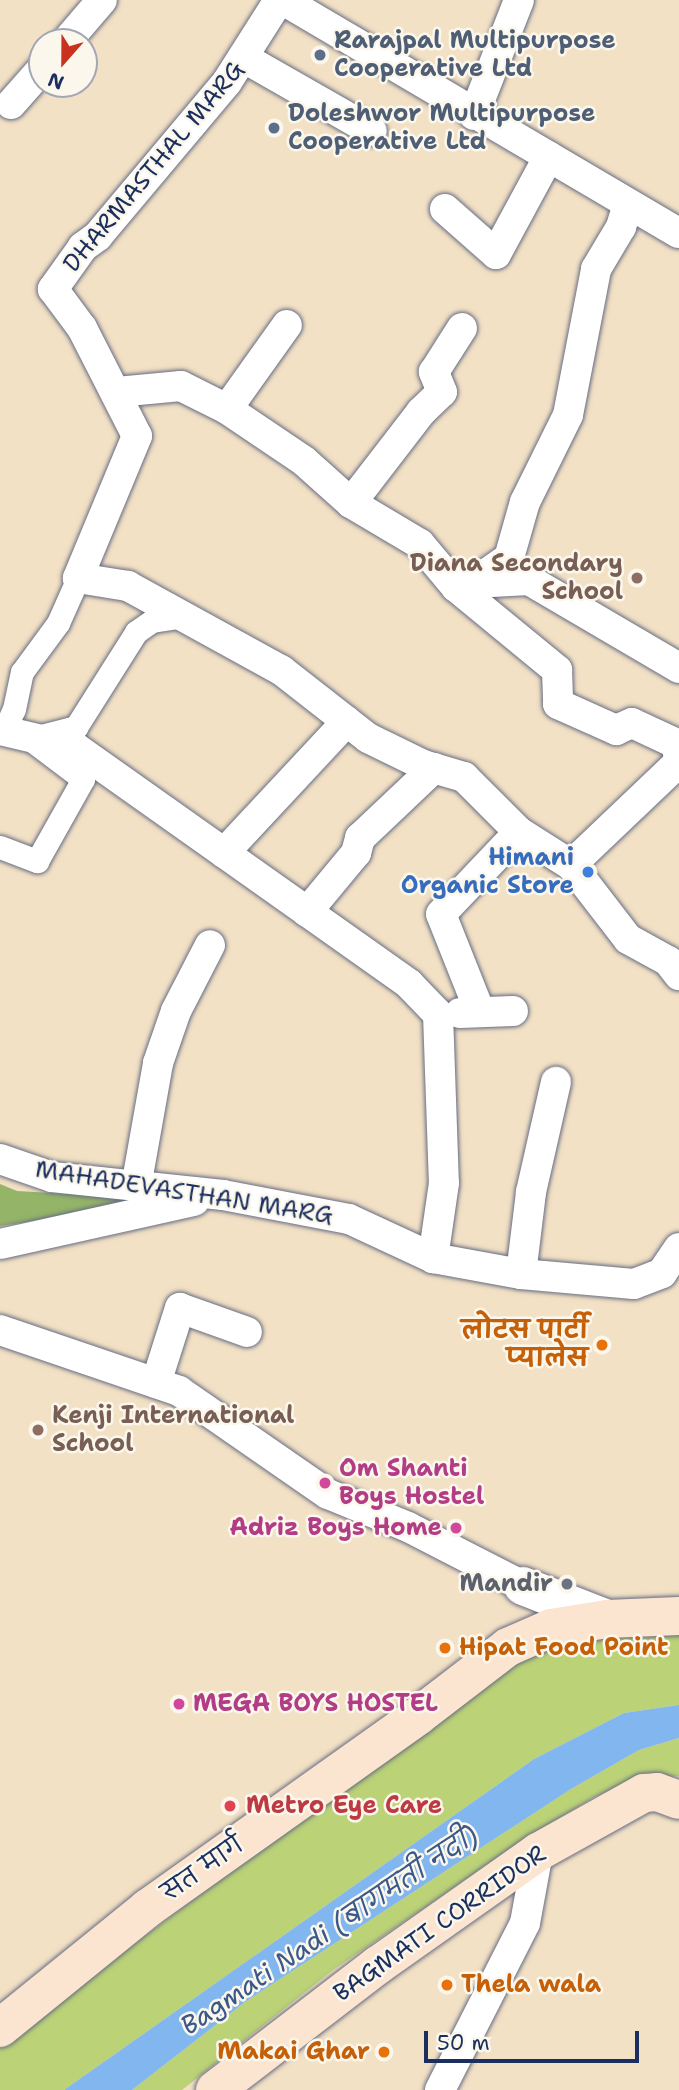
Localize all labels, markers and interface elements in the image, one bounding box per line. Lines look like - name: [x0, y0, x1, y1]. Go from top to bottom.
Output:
- place label: Rarajpal Multipurpose Cooperative Ltd: [334, 27, 616, 83]
- north arrow: [28, 28, 98, 98]
- marker: Rarajpal Multipurpose Cooperative Ltd: [312, 47, 328, 63]
- street label: DHARMASTHAL MARG: [57, 56, 251, 278]
- text: N: [45, 67, 68, 96]
- place label: Doleshwor Multipurpose Cooperative Ltd: [288, 100, 595, 156]
- marker: Doleshwor Multipurpose Cooperative Ltd: [266, 120, 282, 136]
- place label: Diana Secondary School: [410, 550, 623, 606]
- marker: Diana Secondary School: [629, 570, 645, 586]
- place label: Himani Organic Store: [401, 844, 574, 900]
- marker: Himani Organic Store: [580, 864, 596, 880]
- street label: MAHADEVASTHAN MARG: [33, 1155, 335, 1231]
- place label: लोटस पार्टी प्यालेस: [461, 1317, 588, 1373]
- marker: लोटस पार्टी प्यालेस: [594, 1337, 610, 1353]
- place label: Kenji International School: [52, 1402, 294, 1458]
- marker: Kenji International School: [30, 1422, 46, 1438]
- place label: Om Shanti Boys Hostel: [339, 1455, 484, 1511]
- marker: Om Shanti Boys Hostel: [317, 1475, 333, 1491]
- place label: Adriz Boys Home: [230, 1514, 442, 1542]
- marker: Adriz Boys Home: [448, 1520, 464, 1536]
- place label: Mandir: [460, 1570, 553, 1598]
- marker: Mandir: [559, 1576, 575, 1592]
- place label: Hipat Food Point: [459, 1634, 668, 1662]
- marker: Hipat Food Point: [437, 1640, 453, 1656]
- place label: MEGA BOYS HOSTEL: [193, 1690, 438, 1718]
- marker: MEGA BOYS HOSTEL: [171, 1696, 187, 1712]
- place label: Metro Eye Care: [246, 1792, 442, 1820]
- marker: Metro Eye Care: [220, 1796, 240, 1816]
- water label: Bagmati Nadi (बागमती नदी): [175, 1819, 483, 2041]
- street label: सत मार्ग: [157, 1830, 249, 1908]
- street label: BAGMATI CORRIDOR: [328, 1840, 552, 2008]
- place label: Thela wala: [461, 1971, 601, 1999]
- marker: Thela wala: [439, 1977, 455, 1993]
- scale bar: [427, 2016, 642, 2060]
- text: 50 m: [437, 2029, 490, 2057]
- place label: Makai Ghar: [217, 2038, 370, 2066]
- marker: Makai Ghar: [376, 2044, 392, 2060]

